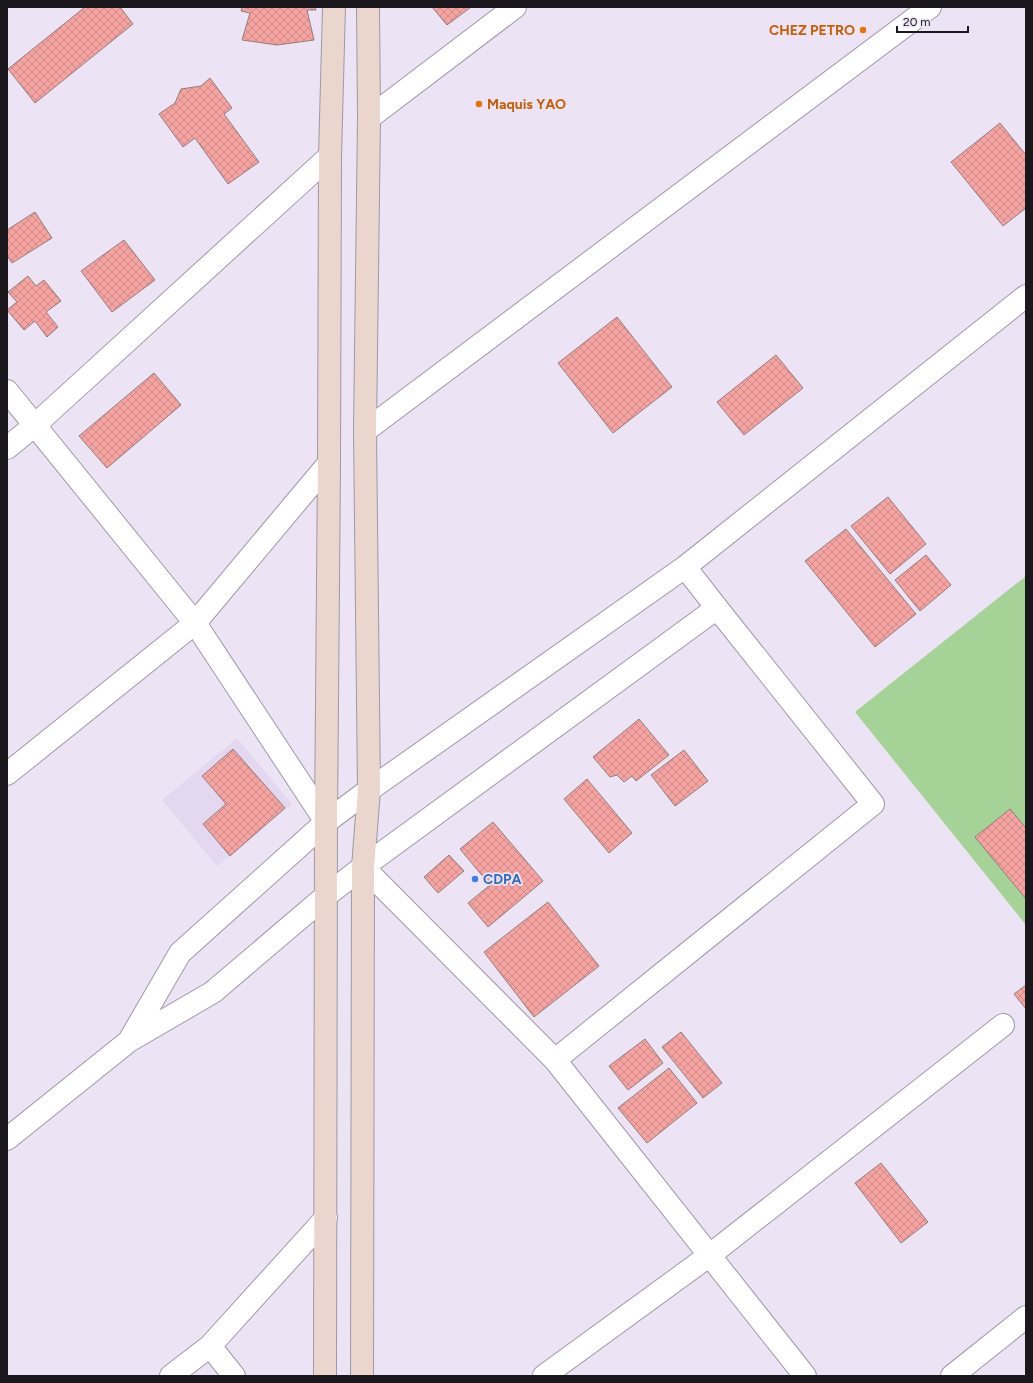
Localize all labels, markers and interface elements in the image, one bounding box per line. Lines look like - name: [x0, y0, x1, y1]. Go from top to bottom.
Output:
- scale bar: [897, 8, 968, 34]
- text: 20 m: [903, 15, 931, 29]
- place label: CHEZ PETRO: [769, 22, 855, 39]
- marker: CHEZ PETRO: [858, 25, 868, 35]
- place label: Maquis YAO: [487, 96, 566, 113]
- marker: Maquis YAO: [474, 99, 484, 109]
- place label: CDPA: [483, 871, 521, 888]
- marker: CDPA: [470, 874, 480, 884]

